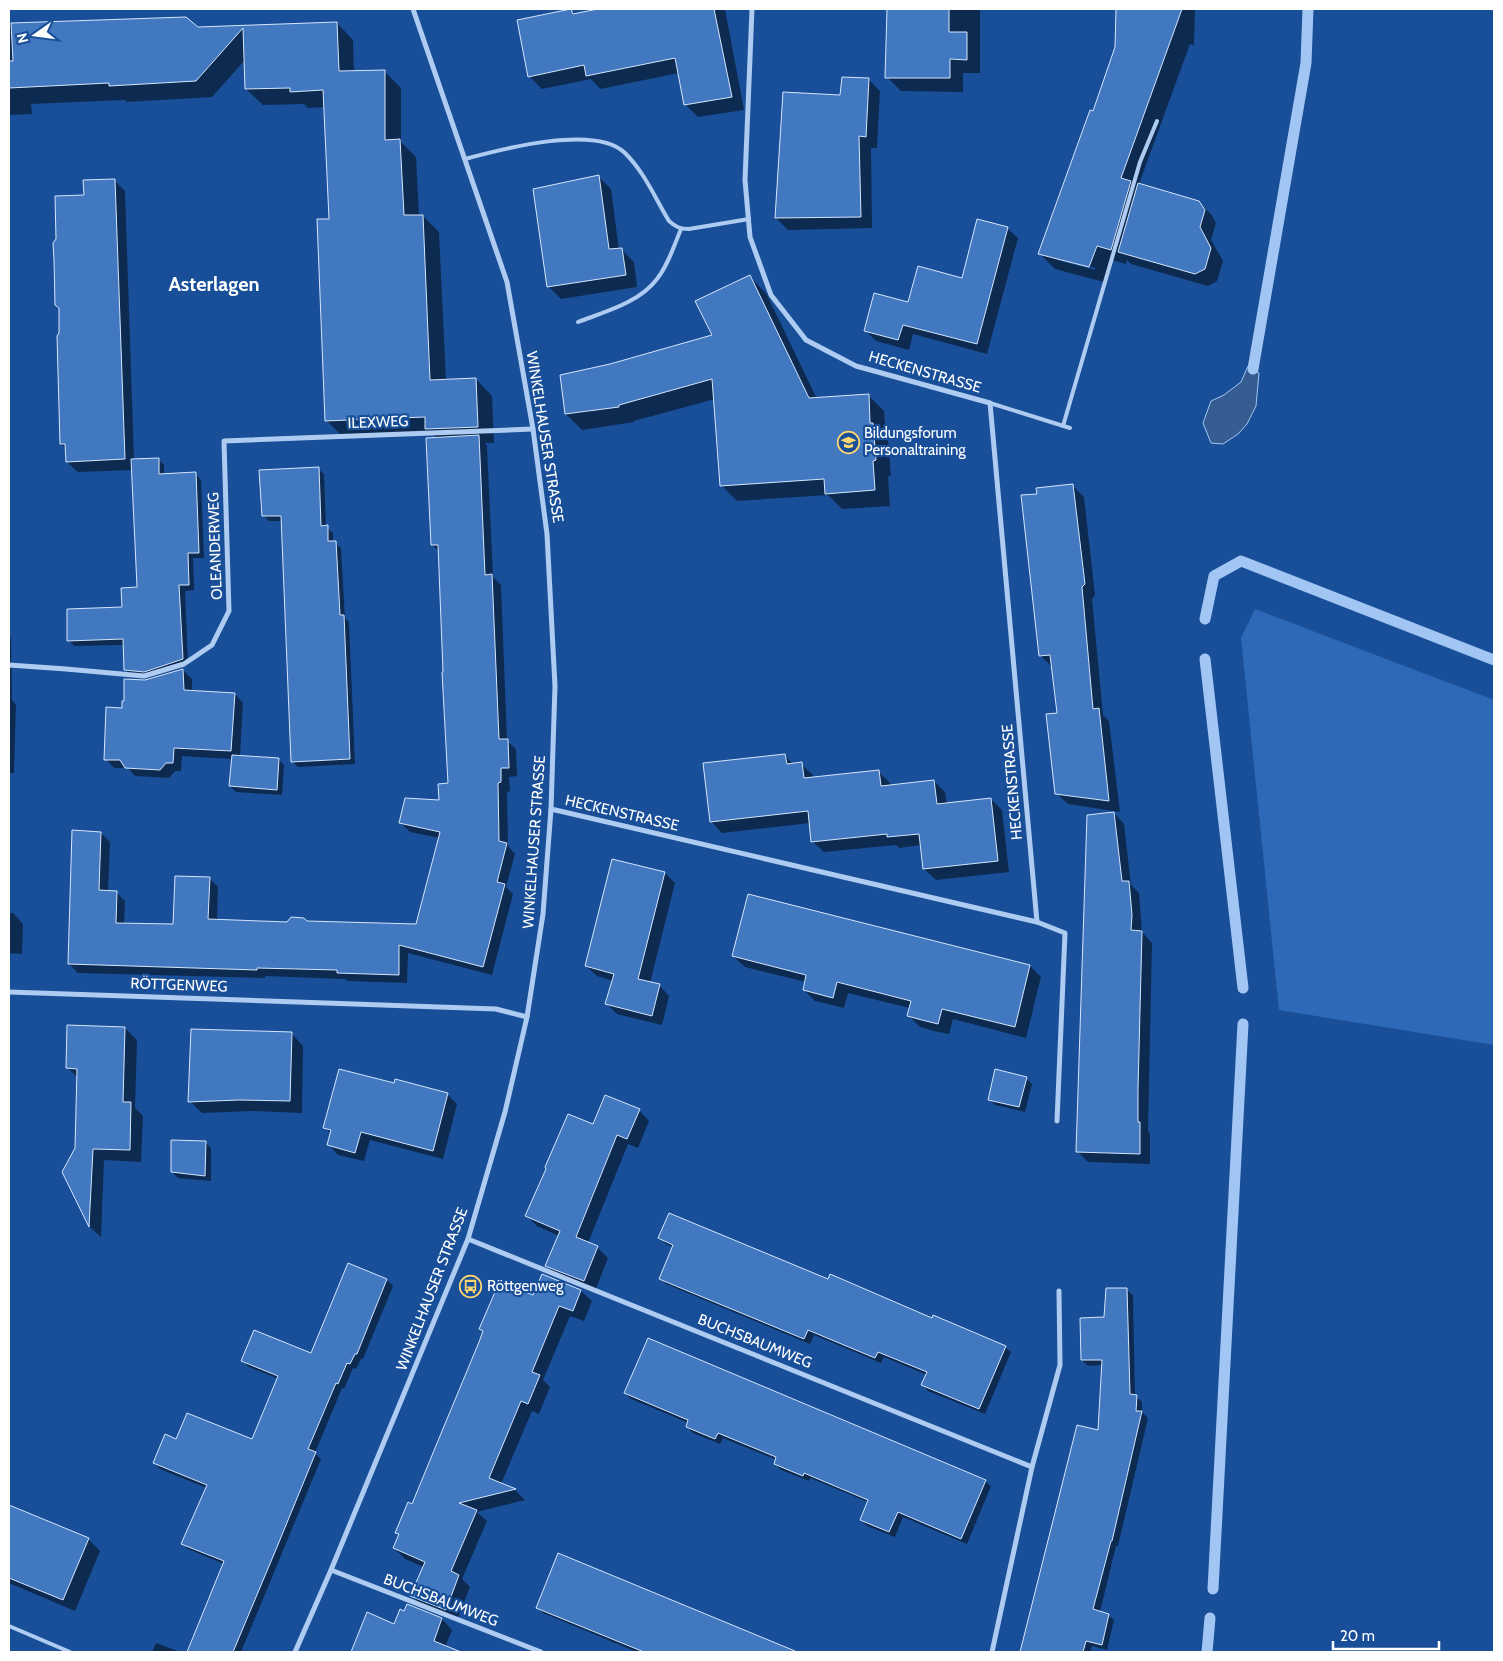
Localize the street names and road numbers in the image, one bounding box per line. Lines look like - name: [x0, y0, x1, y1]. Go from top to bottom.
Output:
- street label: HECKENSTRASSE: [867, 347, 983, 397]
- street label: WINKELHAUSER STRASSE: [523, 350, 567, 524]
- street label: ILEXWEG: [347, 412, 409, 432]
- street label: OLEANDERWEG: [204, 492, 226, 600]
- street label: HECKENSTRASSE: [998, 723, 1026, 841]
- street label: WINKELHAUSER STRASSE: [519, 755, 549, 929]
- street label: HECKENSTRASSE: [563, 791, 681, 835]
- street label: RÖTTGENWEG: [130, 974, 228, 996]
- street label: WINKELHAUSER STRASSE: [392, 1205, 472, 1373]
- street label: BUCHSBAUMWEG: [695, 1310, 815, 1372]
- street label: BUCHSBAUMWEG: [381, 1570, 501, 1630]

